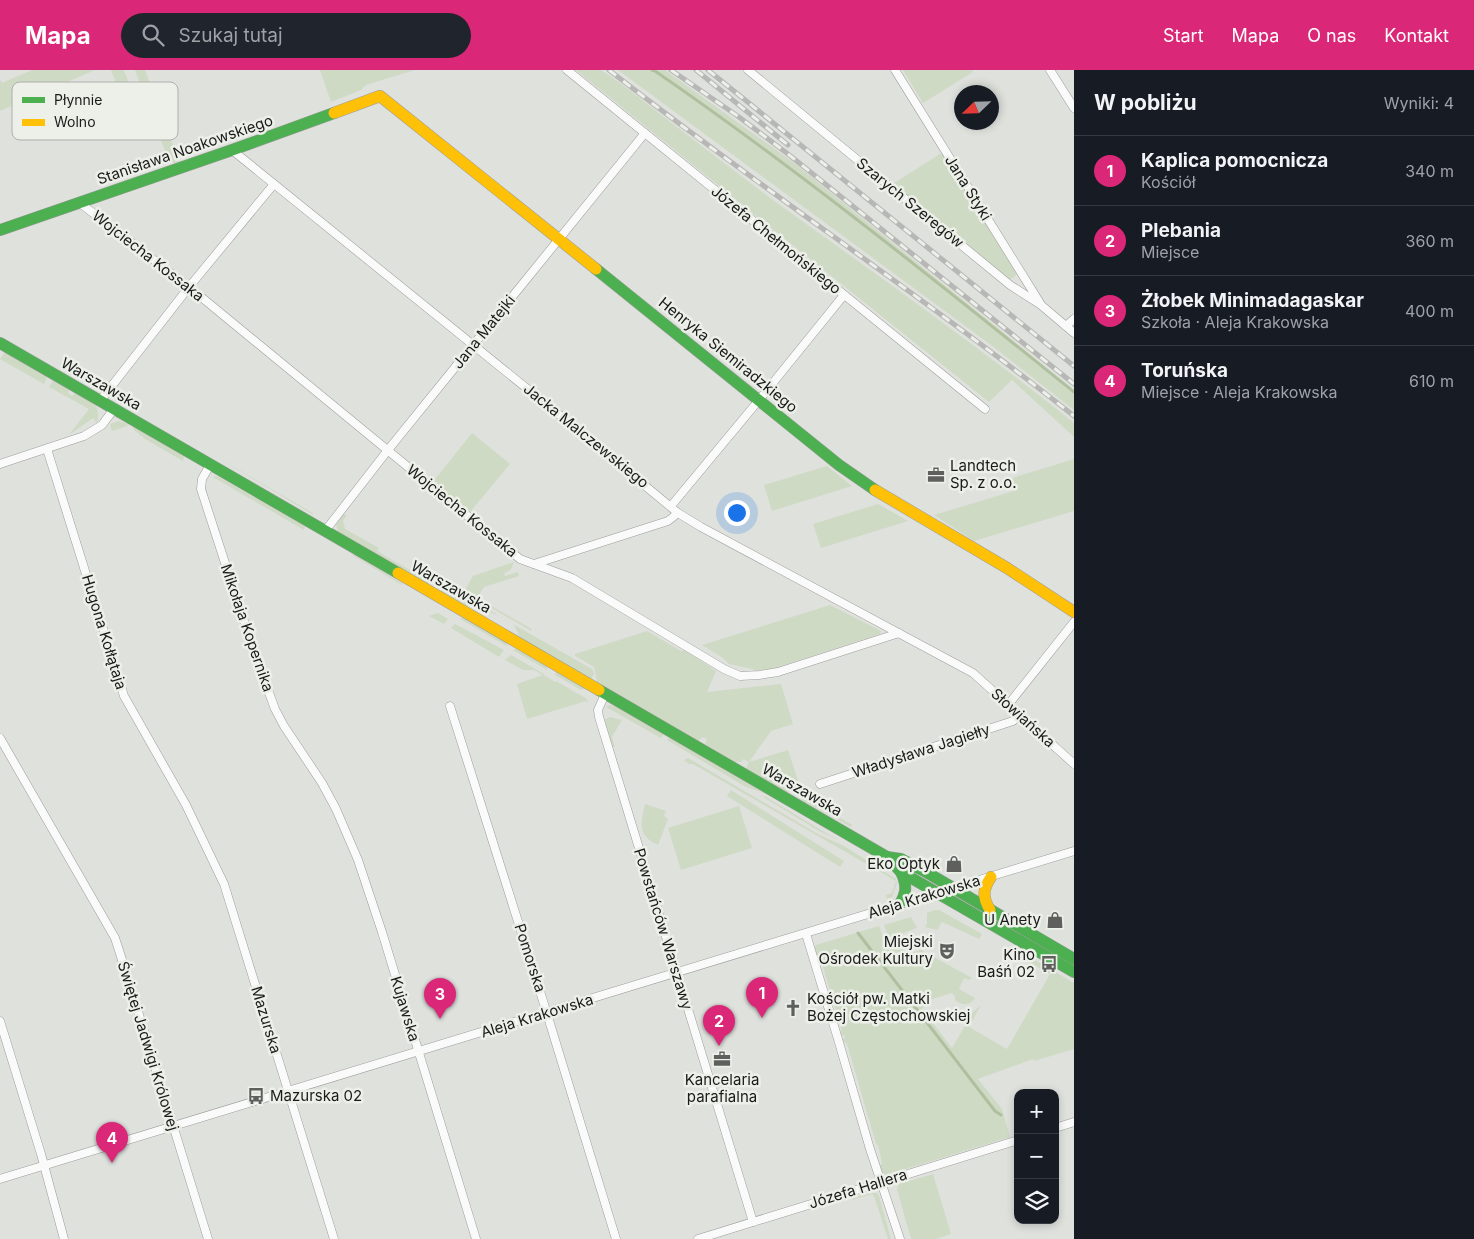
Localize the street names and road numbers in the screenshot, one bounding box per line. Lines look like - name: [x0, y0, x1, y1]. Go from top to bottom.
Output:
- street label: Stanisława Noakowskiego: [94, 110, 275, 189]
- street label: Jana Styki: [941, 151, 996, 224]
- street label: Szarych Szeregów: [853, 153, 968, 252]
- street label: Józefa Chełmońskiego: [707, 181, 845, 298]
- street label: Wojciecha Kossaka: [88, 206, 208, 305]
- street label: Jana Matejki: [448, 291, 519, 372]
- street label: Henryka Siemiradzkiego: [655, 293, 802, 416]
- street label: Warszawska: [58, 353, 145, 414]
- street label: Jacka Malczewskiego: [520, 379, 653, 492]
- street label: Wojciecha Kossaka: [403, 460, 522, 561]
- street label: Warszawska: [408, 556, 495, 617]
- street label: Mikołaja Kopernika: [217, 561, 278, 694]
- street label: Hugona Kołłątaja: [78, 572, 131, 692]
- street label: Słowiańska: [987, 684, 1059, 751]
- street label: Władysława Jagiełły: [850, 719, 993, 782]
- street label: Warszawska: [759, 759, 846, 820]
- street label: Powstańców Warszawy: [630, 846, 697, 1012]
- street label: Aleja Krakowska: [865, 870, 982, 923]
- street label: Pomorska: [510, 921, 550, 994]
- street label: Świętej Jadwigi Królowej: [114, 959, 183, 1133]
- street label: Kujawska: [387, 974, 424, 1044]
- street label: Mazurska: [247, 984, 286, 1056]
- street label: Aleja Krakowska: [478, 989, 595, 1042]
- street label: Józefa Hallera: [806, 1165, 909, 1212]

